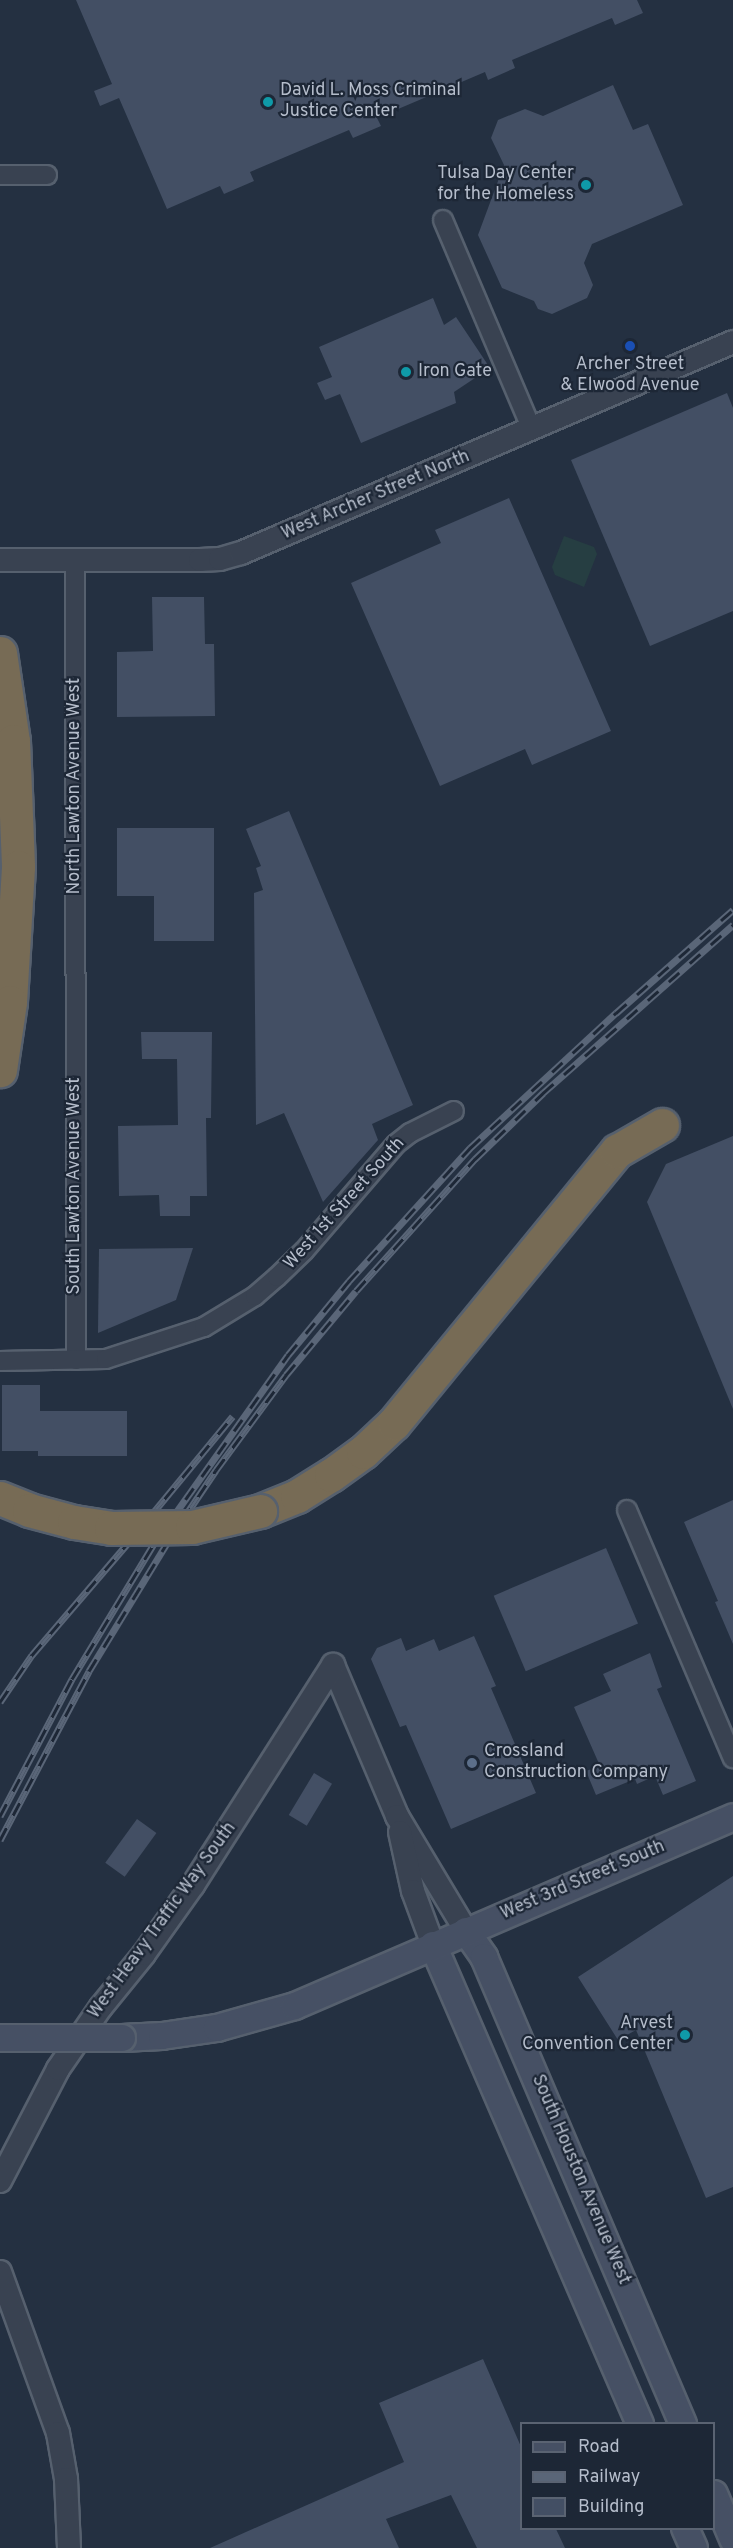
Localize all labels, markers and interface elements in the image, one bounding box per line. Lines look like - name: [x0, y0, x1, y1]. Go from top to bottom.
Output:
- place label: David L. Moss Criminal Justice Center: [280, 81, 461, 124]
- marker: David L. Moss Criminal Justice Center: [261, 95, 275, 109]
- place label: Tulsa Day Center for the Homeless: [437, 164, 574, 207]
- marker: Tulsa Day Center for the Homeless: [579, 178, 593, 192]
- marker: Archer Street & Elwood Avenue: [623, 339, 637, 353]
- place label: Archer Street & Elwood Avenue: [560, 355, 700, 398]
- place label: Iron Gate: [418, 361, 492, 383]
- marker: Iron Gate: [399, 365, 413, 379]
- street label: West Archer Street North: [278, 446, 474, 546]
- street label: North Lawton Avenue West: [64, 677, 86, 895]
- street label: South Lawton Avenue West: [64, 1077, 86, 1295]
- street label: West 1st Street South: [280, 1134, 410, 1274]
- place label: Crossland Construction Company: [484, 1742, 668, 1784]
- marker: Crossland Construction Company: [465, 1756, 479, 1770]
- street label: West Heavy Traffic Way South: [84, 1818, 242, 2024]
- street label: West 3rd Street South: [498, 1837, 668, 1925]
- place label: Arvest Convention Center: [522, 2014, 673, 2056]
- marker: Arvest Convention Center: [678, 2028, 692, 2042]
- street label: South Houston Avenue West: [526, 2071, 634, 2289]
- legend: [520, 2422, 715, 2530]
- text: Road: [578, 2436, 620, 2459]
- text: Railway: [578, 2466, 640, 2489]
- text: Building: [578, 2496, 644, 2519]

